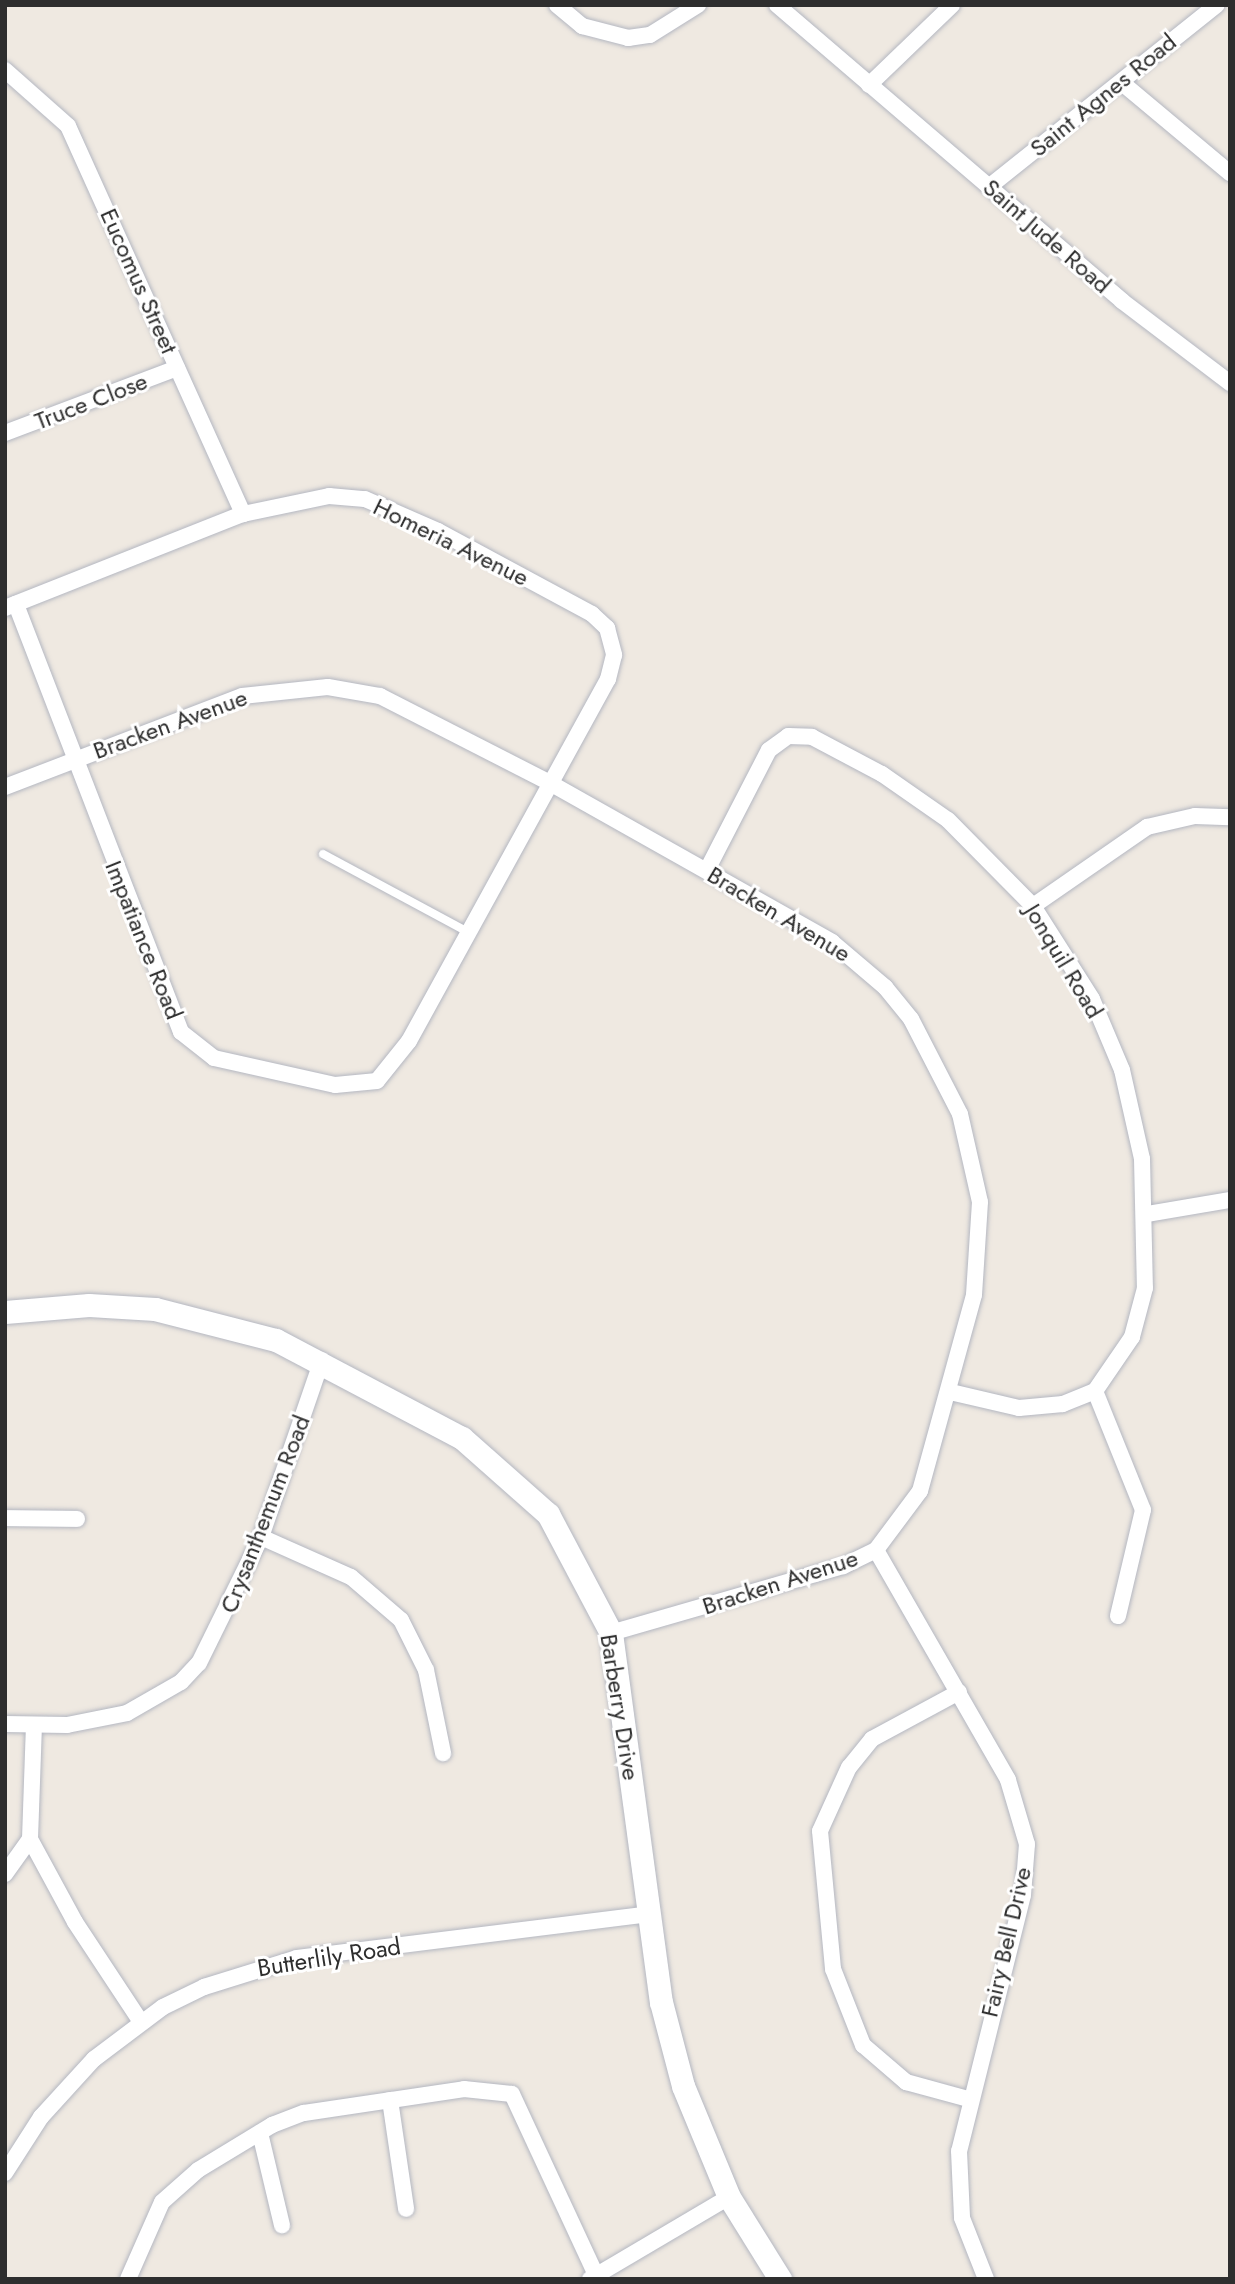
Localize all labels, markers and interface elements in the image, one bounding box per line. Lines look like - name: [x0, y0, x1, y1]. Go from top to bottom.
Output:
- street label: Saint Agnes Road: [1024, 27, 1182, 163]
- street label: Saint Jude Road: [977, 173, 1117, 299]
- street label: Eucomus Street: [94, 204, 184, 358]
- street label: Truce Close: [31, 366, 151, 436]
- street label: Homeria Avenue: [369, 492, 533, 592]
- street label: Bracken Avenue: [89, 683, 251, 765]
- street label: Impatiance Road: [99, 856, 189, 1024]
- street label: Bracken Avenue: [702, 860, 856, 968]
- street label: Jonquil Road: [1019, 899, 1109, 1023]
- street label: Crysanthemum Road: [214, 1411, 316, 1617]
- street label: Bracken Avenue: [699, 1543, 861, 1621]
- street label: Barberry Drive: [594, 1632, 646, 1782]
- street label: Fairy Bell Drive: [975, 1864, 1037, 2020]
- street label: Butterlily Road: [255, 1931, 403, 1983]

